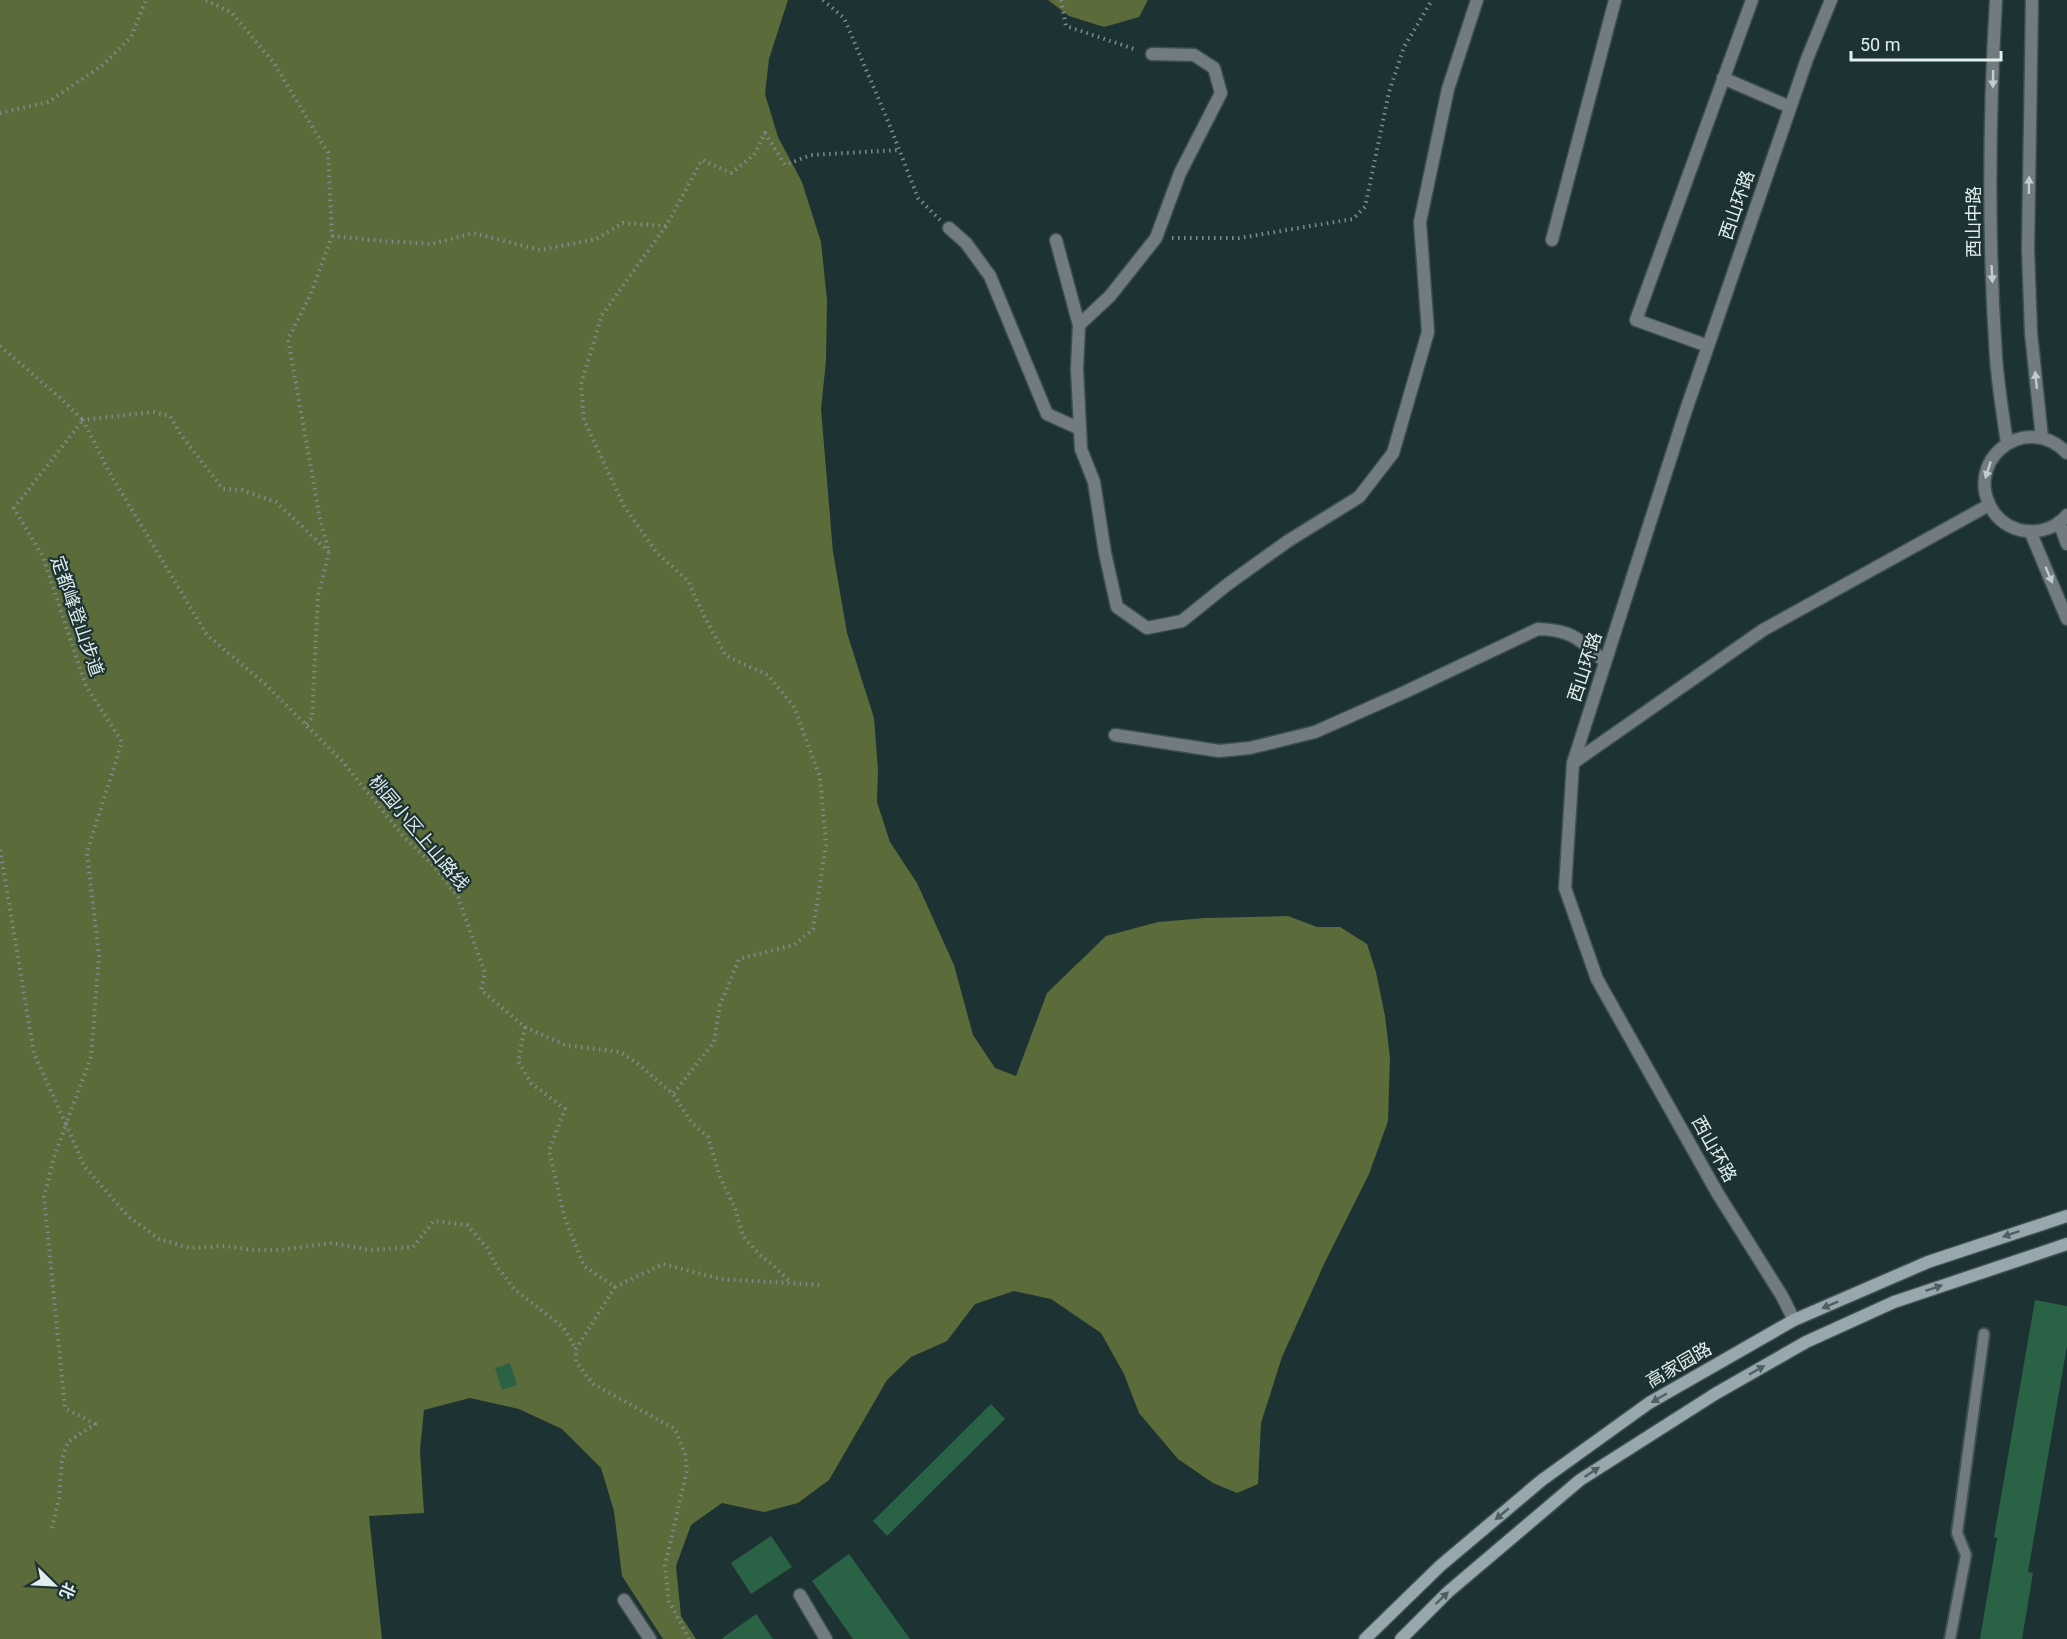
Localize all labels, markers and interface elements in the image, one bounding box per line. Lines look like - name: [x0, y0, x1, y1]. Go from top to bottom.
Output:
- scale bar: [1851, 24, 2001, 62]
- text: 50 m: [1860, 34, 1900, 55]
- one-way arrow: [1988, 70, 1998, 89]
- street label: 西山环路: [1715, 167, 1758, 242]
- one-way arrow: [2025, 176, 2034, 195]
- street label: 西山中路: [1963, 186, 1984, 258]
- one-way arrow: [1987, 265, 1996, 284]
- one-way arrow: [2031, 370, 2041, 389]
- one-way arrow: [1983, 462, 1992, 480]
- street label: 定都峰登山步道: [47, 553, 108, 679]
- one-way arrow: [2045, 566, 2054, 584]
- street label: 西山环路: [1563, 629, 1606, 704]
- street label: 桃园小区上山路线: [365, 771, 474, 895]
- street label: 西山环路: [1688, 1112, 1741, 1185]
- one-way arrow: [2002, 1230, 2020, 1239]
- one-way arrow: [1925, 1282, 1943, 1292]
- one-way arrow: [1821, 1300, 1839, 1310]
- street label: 高家园路: [1642, 1337, 1715, 1392]
- one-way arrow: [1749, 1365, 1766, 1375]
- one-way arrow: [1651, 1392, 1667, 1403]
- one-way arrow: [1583, 1467, 1600, 1478]
- one-way arrow: [1494, 1507, 1510, 1520]
- north arrow: [24, 1555, 84, 1615]
- text: 北: [55, 1580, 79, 1602]
- one-way arrow: [1435, 1591, 1449, 1605]

